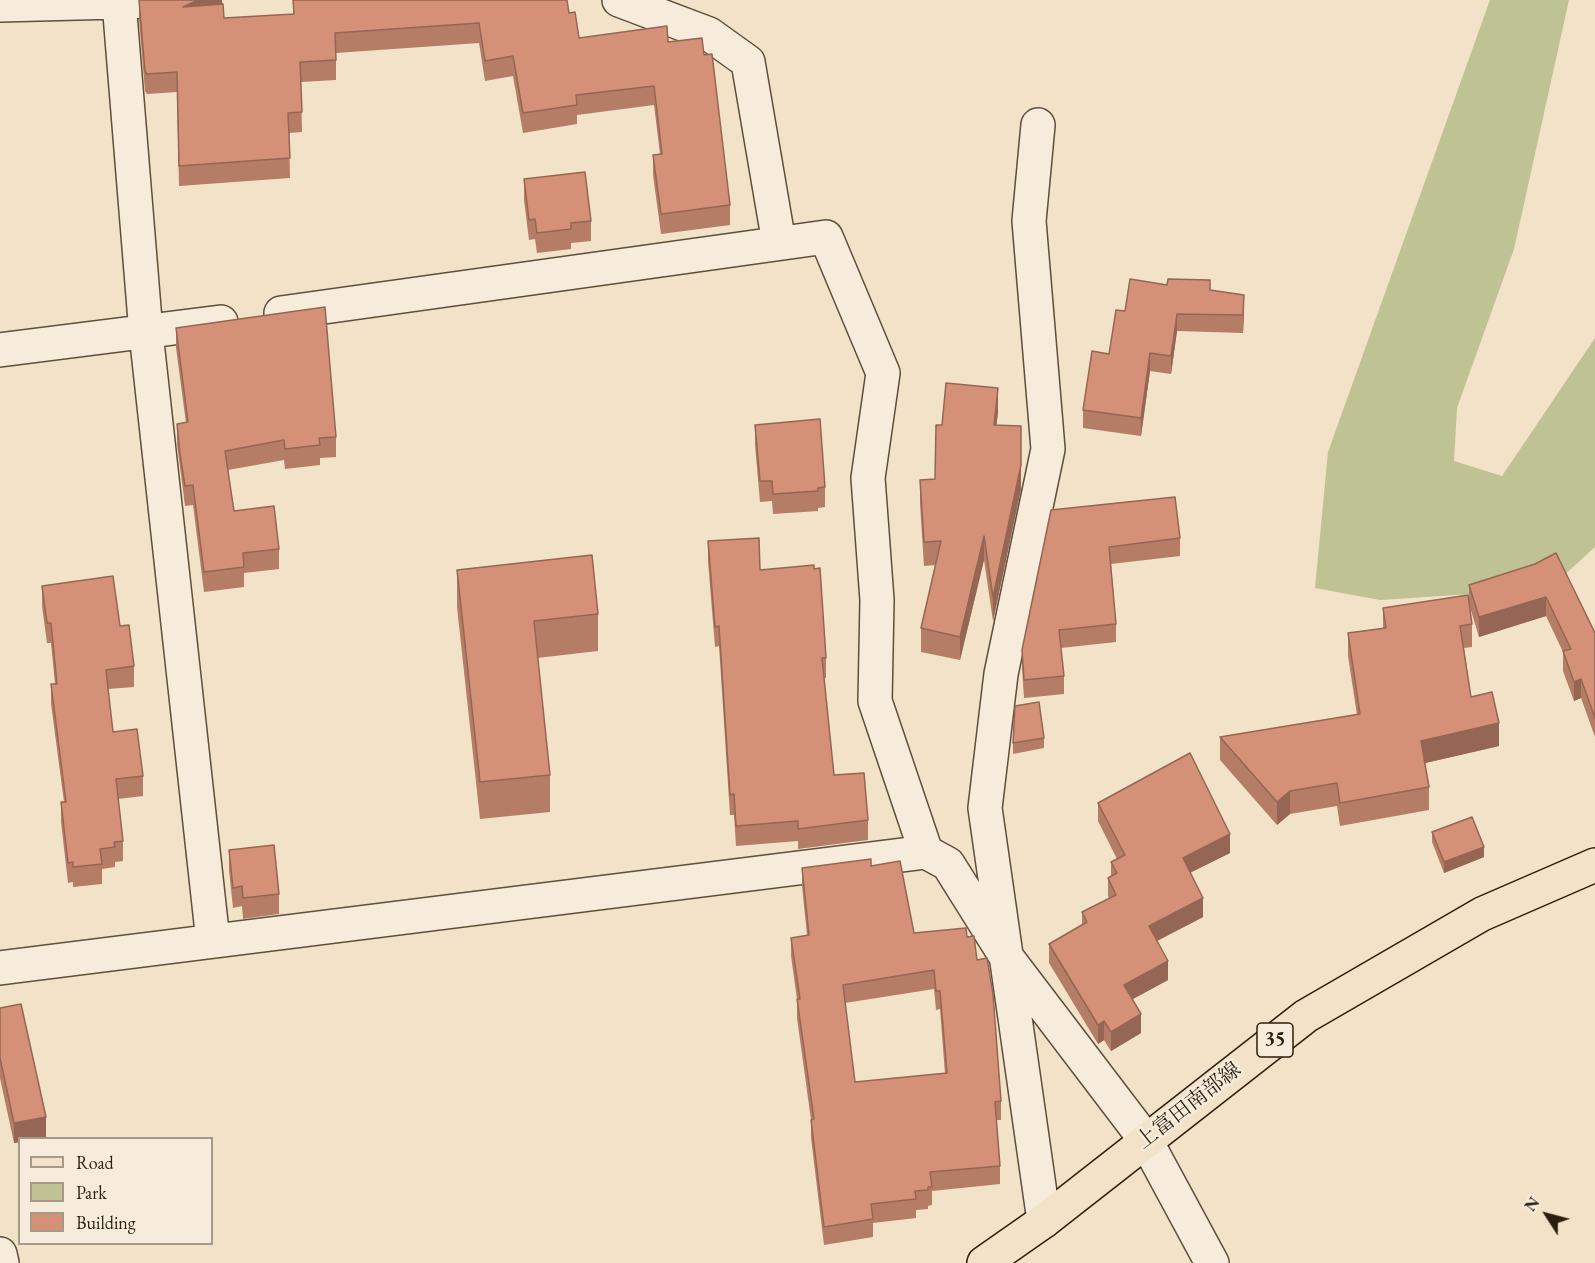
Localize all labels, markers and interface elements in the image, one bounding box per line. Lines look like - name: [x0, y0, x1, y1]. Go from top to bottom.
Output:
- road number: 35: [1257, 1023, 1293, 1057]
- street label: 上富田南部線: [1132, 1057, 1246, 1155]
- legend: [18, 1137, 213, 1245]
- text: Road: [76, 1151, 114, 1174]
- text: Park: [76, 1181, 107, 1204]
- north arrow: [1517, 1185, 1577, 1245]
- text: N: [1520, 1193, 1544, 1216]
- text: Building: [76, 1211, 136, 1234]

